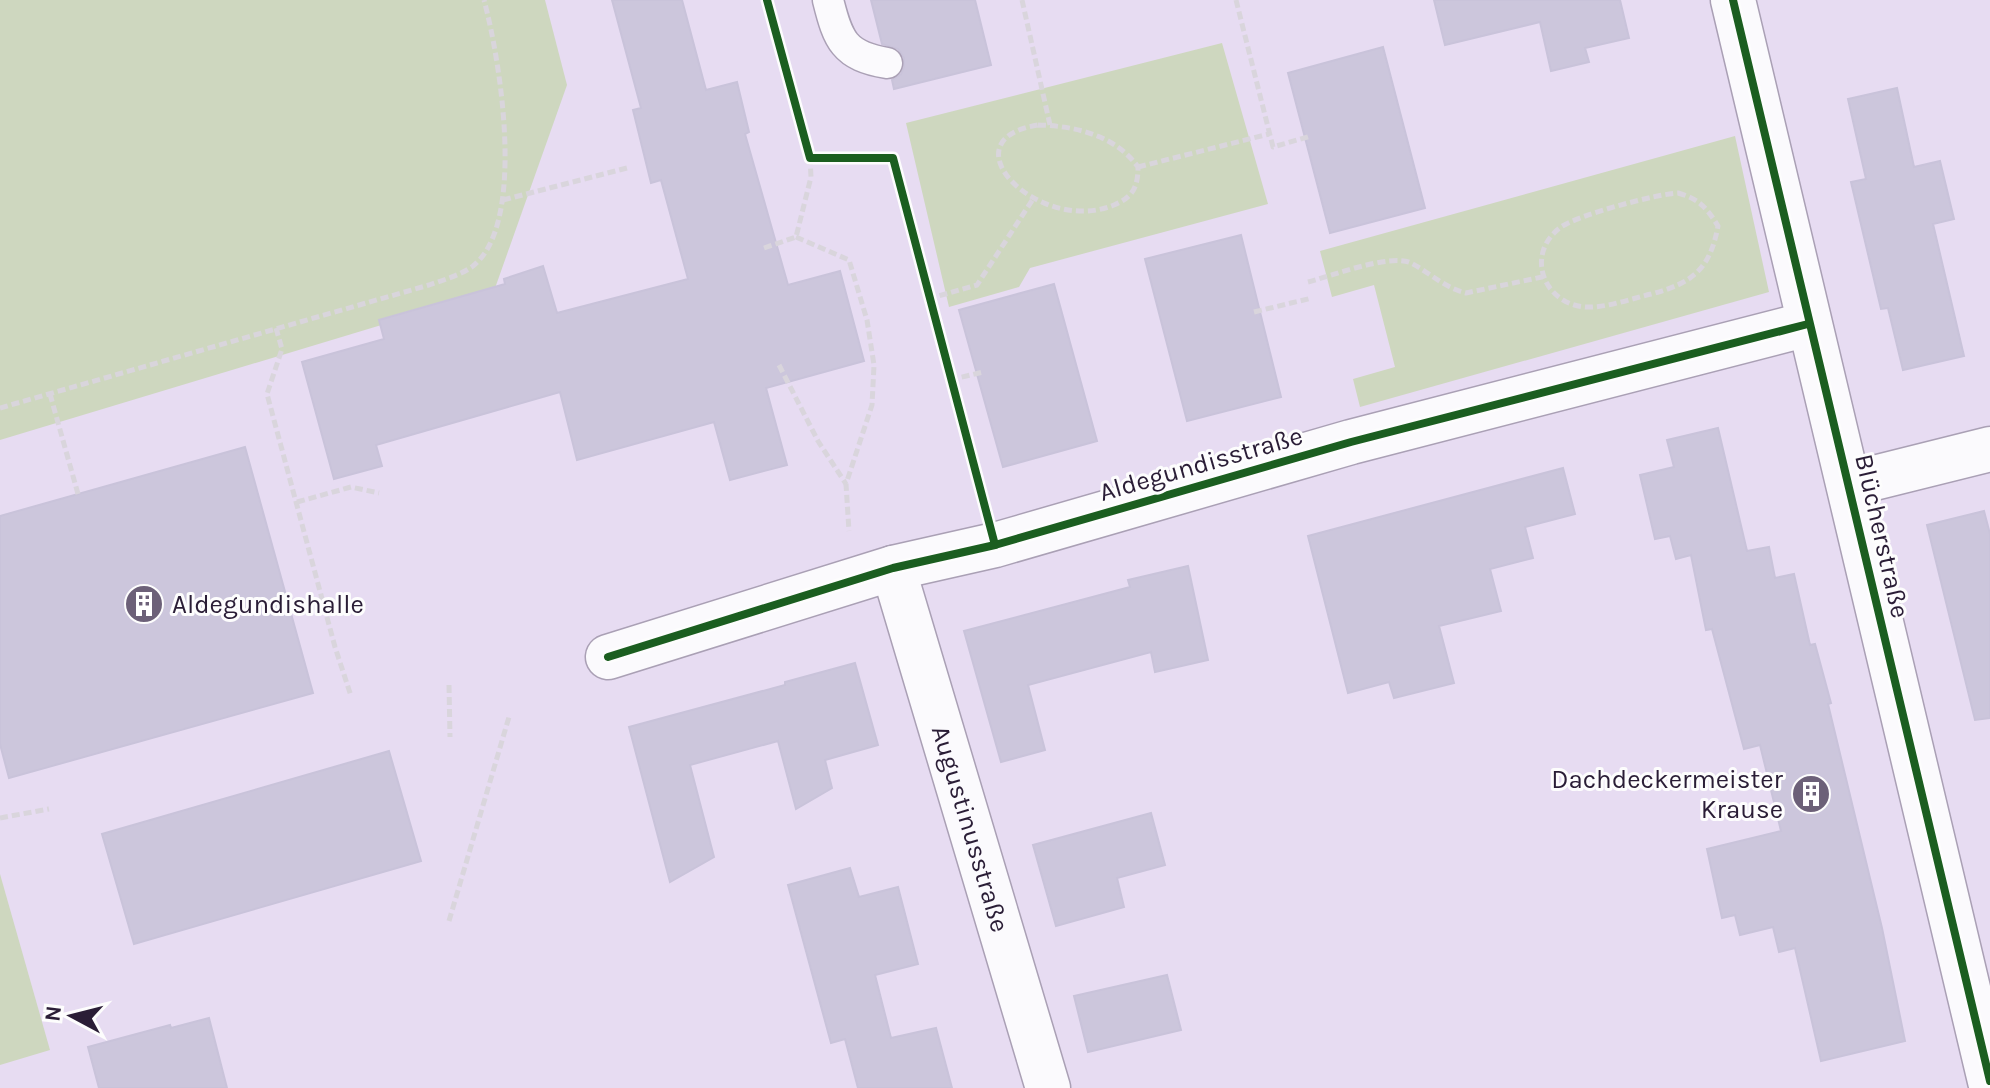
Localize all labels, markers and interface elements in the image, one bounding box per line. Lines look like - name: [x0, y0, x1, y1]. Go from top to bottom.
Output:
- street label: Aldegundisstraße: [1096, 420, 1306, 508]
- street label: Blücherstraße: [1848, 451, 1916, 621]
- building icon: Aldegundishalle: [123, 583, 165, 625]
- place label: Aldegundishalle: [172, 589, 364, 620]
- street label: Augustinusstraße: [925, 722, 1016, 936]
- place label: Dachdeckermeister Krause: [1551, 764, 1784, 825]
- building icon: Dachdeckermeister Krause: [1790, 773, 1832, 815]
- north arrow: [32, 976, 112, 1056]
- text: N: [39, 1004, 67, 1023]

